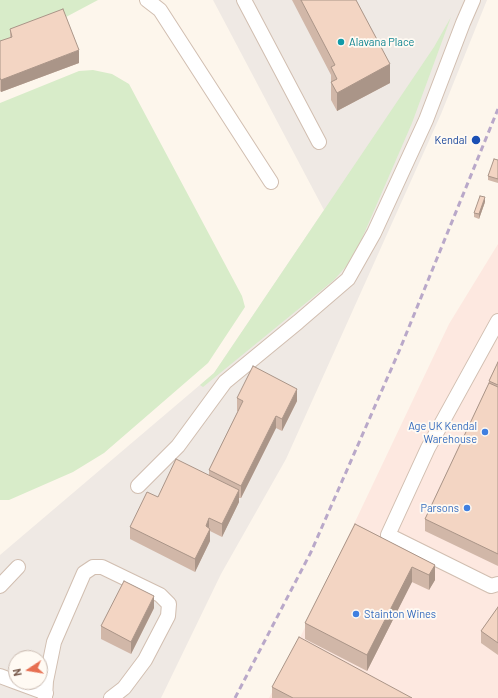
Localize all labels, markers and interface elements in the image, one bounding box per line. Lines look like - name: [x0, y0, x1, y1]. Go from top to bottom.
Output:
- place label: Alavana Place: [349, 35, 414, 49]
- marker: Alavana Place: [336, 37, 346, 47]
- place label: Kendal: [435, 133, 467, 147]
- marker: Kendal: [470, 134, 482, 146]
- place label: Age UK Kendal Warehouse: [408, 419, 477, 445]
- marker: Age UK Kendal Warehouse: [480, 427, 490, 437]
- place label: Parsons: [420, 501, 459, 515]
- marker: Parsons: [462, 503, 472, 513]
- place label: Stainton Wines: [364, 607, 436, 621]
- marker: Stainton Wines: [351, 609, 361, 619]
- north arrow: [8, 650, 48, 690]
- text: N: [10, 667, 24, 677]

